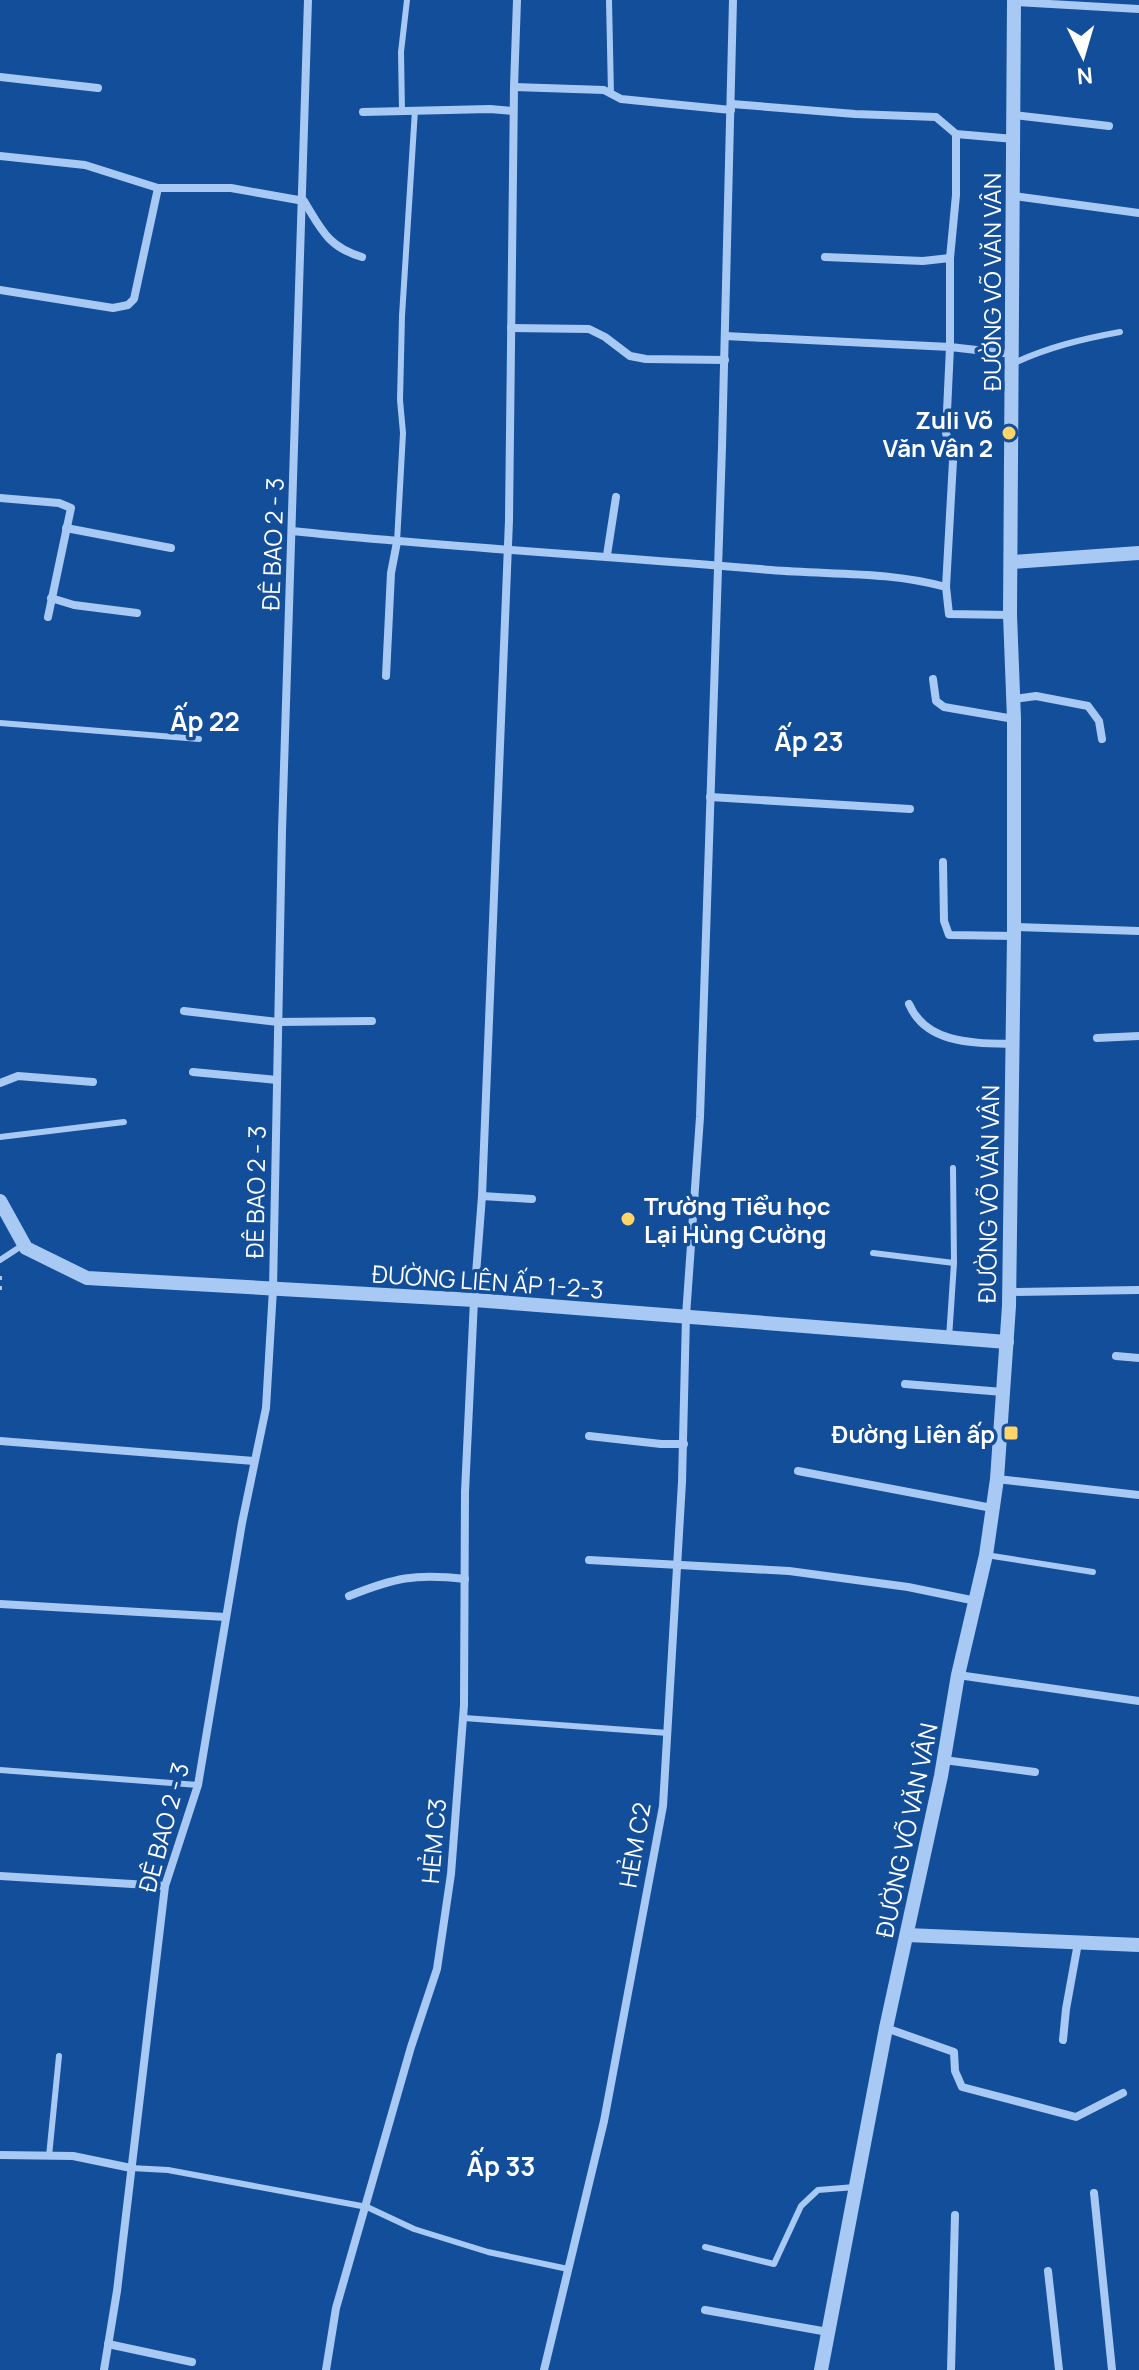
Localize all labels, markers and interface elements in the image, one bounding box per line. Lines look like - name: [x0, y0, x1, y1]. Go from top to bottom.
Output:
- north arrow: [1043, 16, 1123, 96]
- text: N: [1076, 60, 1094, 92]
- street label: ĐƯỜNG VÕ VĂN VÂN: [975, 173, 1008, 391]
- place label: Zuli Võ Văn Vân 2: [883, 403, 993, 464]
- marker: Zuli Võ Văn Vân 2: [1000, 424, 1018, 442]
- street label: ĐÊ BAO 2 - 3: [253, 477, 291, 611]
- district label: Ấp 22: [170, 702, 240, 739]
- district label: Ấp 23: [774, 722, 844, 759]
- street label: ĐƯỜNG VÕ VĂN VÂN: [970, 1085, 1006, 1303]
- street label: ĐÊ BAO 2 - 3: [237, 1125, 273, 1259]
- place label: Trường Tiểu học Lại Hùng Cường: [644, 1189, 831, 1250]
- marker: Trường Tiểu học Lại Hùng Cường: [619, 1210, 637, 1228]
- street label: ĐƯỜNG LIÊN ẤP 1-2-3: [371, 1256, 605, 1306]
- place label: Đường Liên ấp: [832, 1417, 995, 1450]
- marker: Đường Liên ấp: [1002, 1424, 1020, 1442]
- street label: ĐƯỜNG VÕ VĂN VÂN: [867, 1720, 945, 1940]
- street label: ĐÊ BAO 2 - 3: [130, 1759, 196, 1895]
- street label: HẺM C3: [413, 1797, 453, 1885]
- street label: HẺM C2: [610, 1800, 658, 1890]
- district label: Ấp 33: [467, 2147, 535, 2184]

